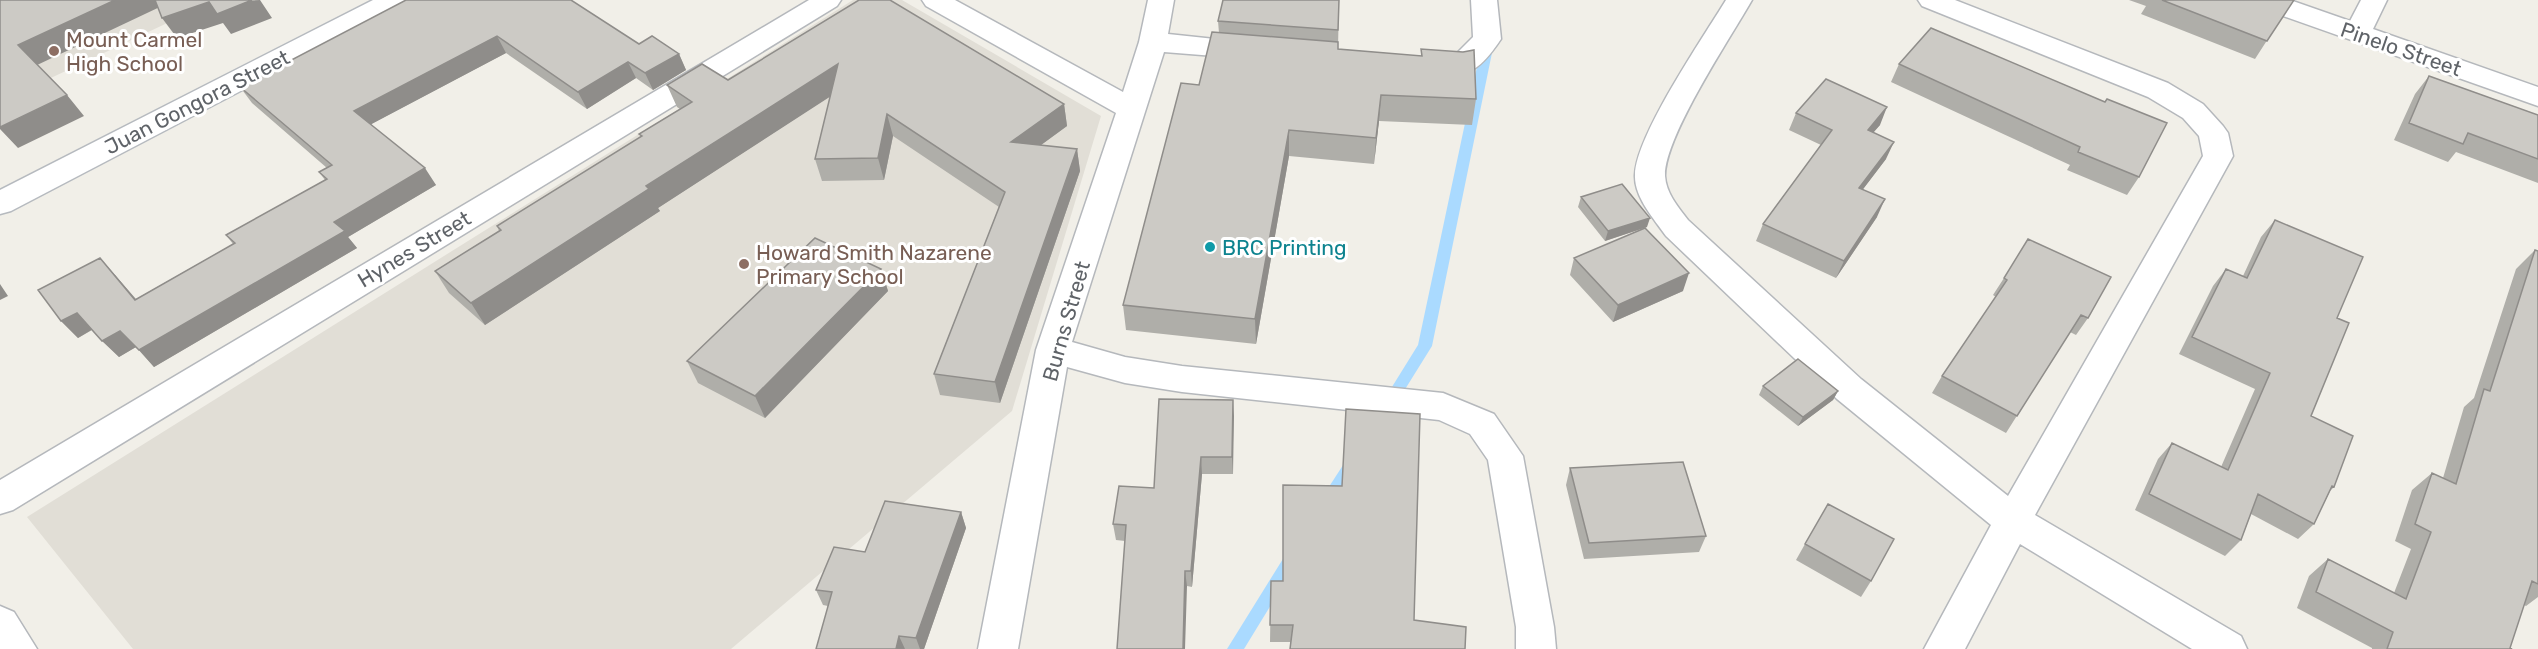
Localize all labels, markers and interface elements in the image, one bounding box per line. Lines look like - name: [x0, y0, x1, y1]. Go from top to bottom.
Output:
- street label: Pinelo Street: [2337, 17, 2465, 81]
- place label: Mount Carmel High School: [66, 27, 202, 76]
- marker: Mount Carmel High School: [47, 44, 61, 58]
- street label: Juan Gongora Street: [100, 44, 294, 160]
- street label: Hynes Street: [353, 205, 475, 293]
- place label: BRC Printing: [1222, 235, 1347, 260]
- place label: Howard Smith Nazarene Primary School: [756, 240, 992, 289]
- marker: BRC Printing: [1203, 240, 1217, 254]
- marker: Howard Smith Nazarene Primary School: [737, 257, 751, 271]
- street label: Burns Street: [1037, 258, 1095, 384]

